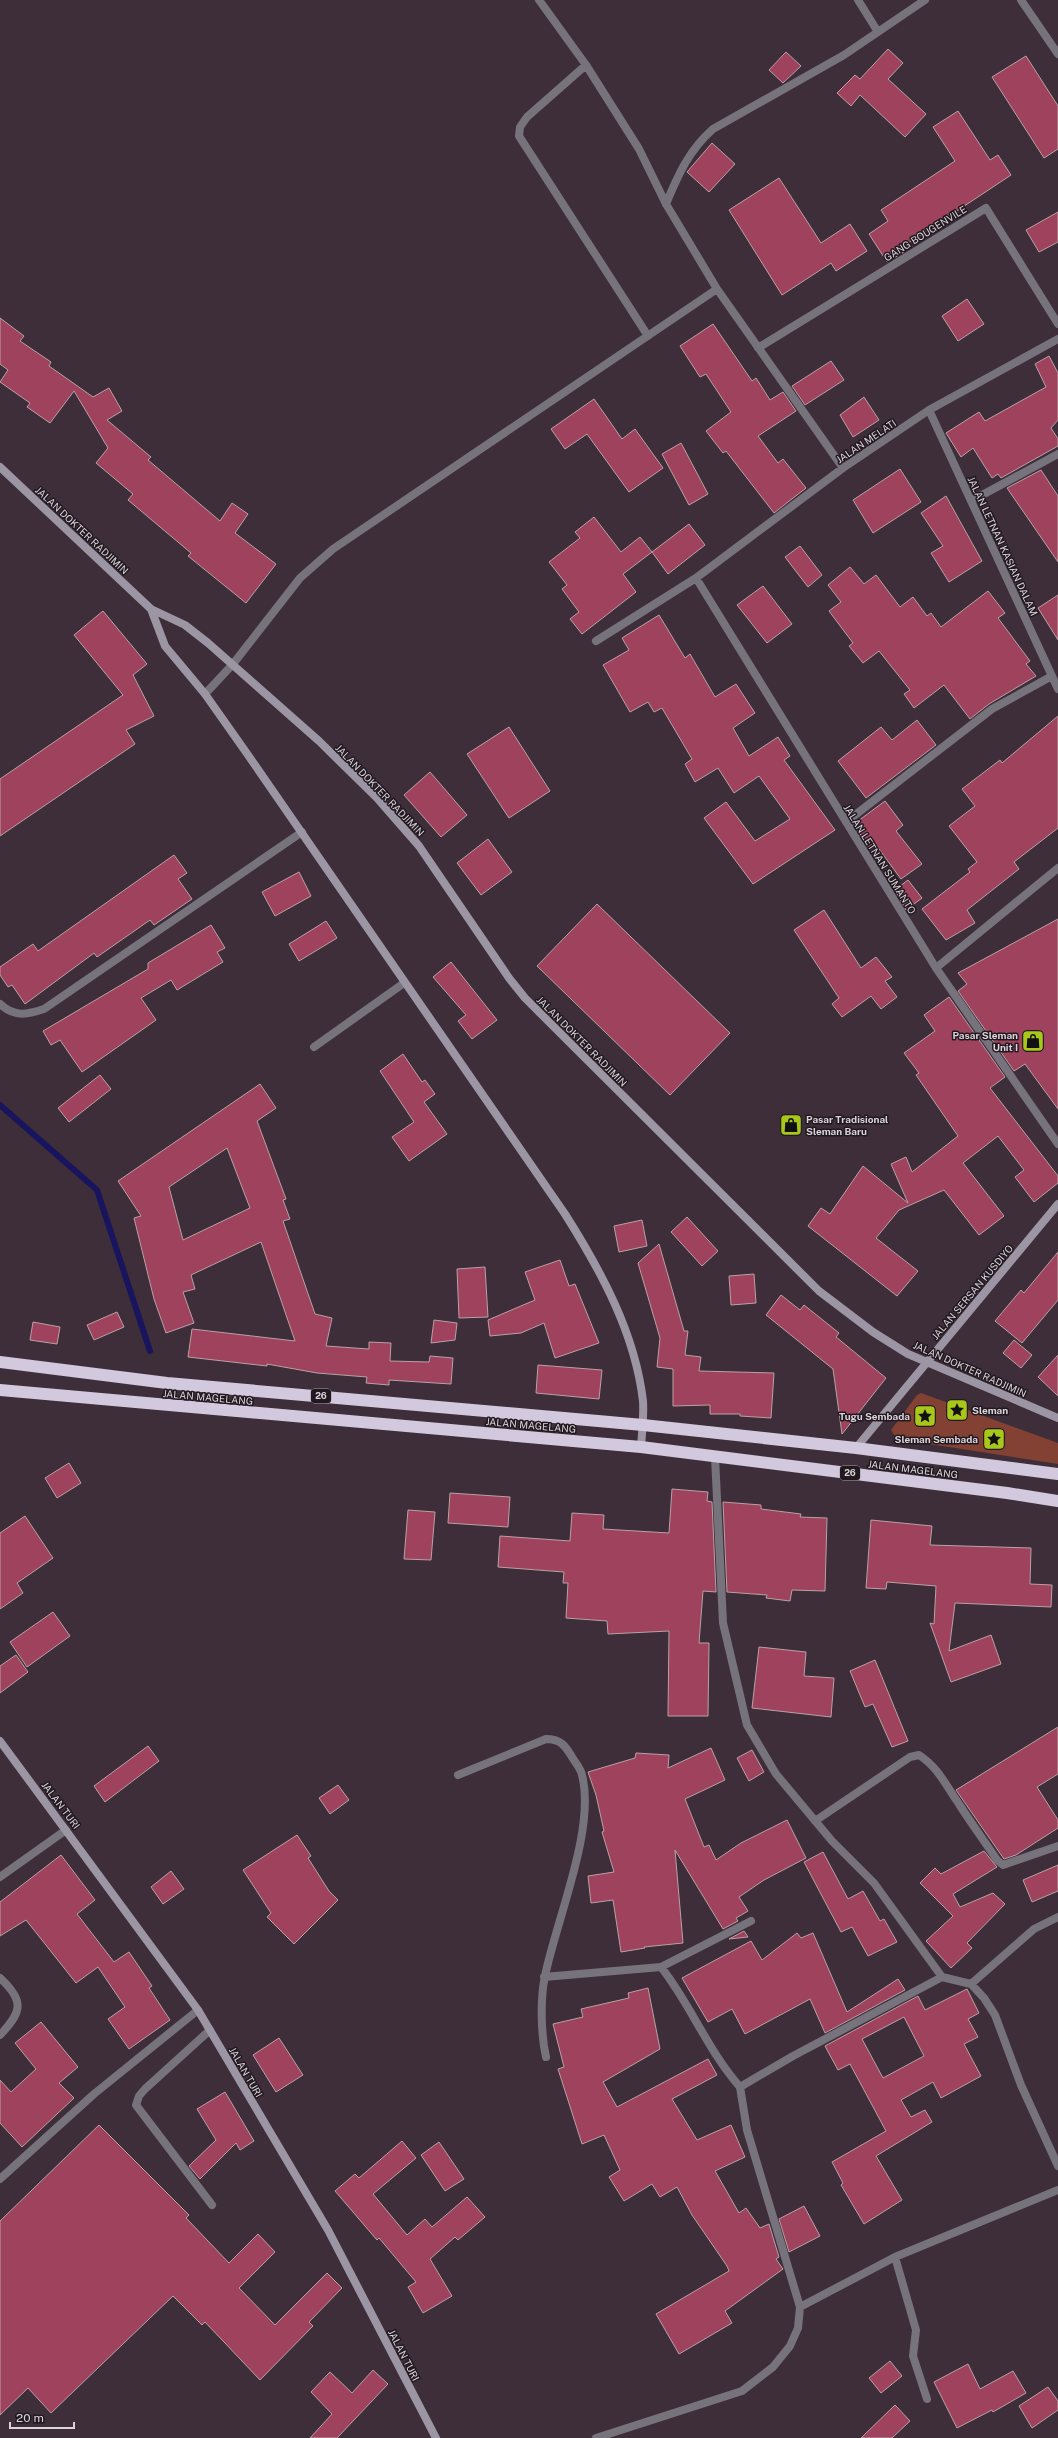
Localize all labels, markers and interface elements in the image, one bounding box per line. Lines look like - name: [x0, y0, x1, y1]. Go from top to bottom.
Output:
- street label: GANG BOUGENVILE: [881, 203, 969, 263]
- street label: JALAN MELATI: [834, 417, 898, 465]
- street label: JALAN LETNAN KASIAN DALAM: [965, 474, 1041, 618]
- street label: JALAN DOKTER RADJIMIN: [33, 484, 131, 576]
- street label: JALAN DOKTER RADJIMIN: [333, 742, 427, 838]
- street label: JALAN LETNAN SUMANTO: [841, 802, 919, 916]
- street label: JALAN DOKTER RADJIMIN: [534, 993, 630, 1089]
- shop icon: Pasar Sleman Unit I: [1020, 1028, 1046, 1054]
- place label: Pasar Sleman Unit I: [952, 1029, 1018, 1053]
- shop icon: Pasar Tradisional Sleman Baru: [778, 1112, 804, 1138]
- place label: Pasar Tradisional Sleman Baru: [806, 1113, 888, 1137]
- street label: JALAN SERSAN KUSDIYO: [929, 1242, 1015, 1342]
- street label: JALAN DOKTER RADJIMIN: [911, 1339, 1029, 1399]
- street label: JALAN MAGELANG: [162, 1387, 254, 1407]
- road number: 26: [311, 1389, 331, 1403]
- place icon: Sleman: [944, 1397, 970, 1423]
- place icon: Tugu Sembada: [912, 1403, 938, 1429]
- place label: Sleman: [972, 1404, 1008, 1416]
- place label: Tugu Sembada: [839, 1410, 910, 1422]
- street label: JALAN MAGELANG: [485, 1415, 577, 1435]
- place icon: Sleman Sembada: [981, 1426, 1007, 1452]
- place label: Sleman Sembada: [894, 1433, 978, 1445]
- street label: JALAN MAGELANG: [867, 1458, 959, 1480]
- road number: 26: [840, 1466, 860, 1480]
- street label: JALAN TURI: [39, 1779, 83, 1831]
- street label: JALAN TURI: [227, 2045, 265, 2099]
- street label: JALAN TURI: [386, 2327, 422, 2383]
- scale bar: [10, 2404, 74, 2430]
- text: 20 m: [16, 2411, 44, 2425]

